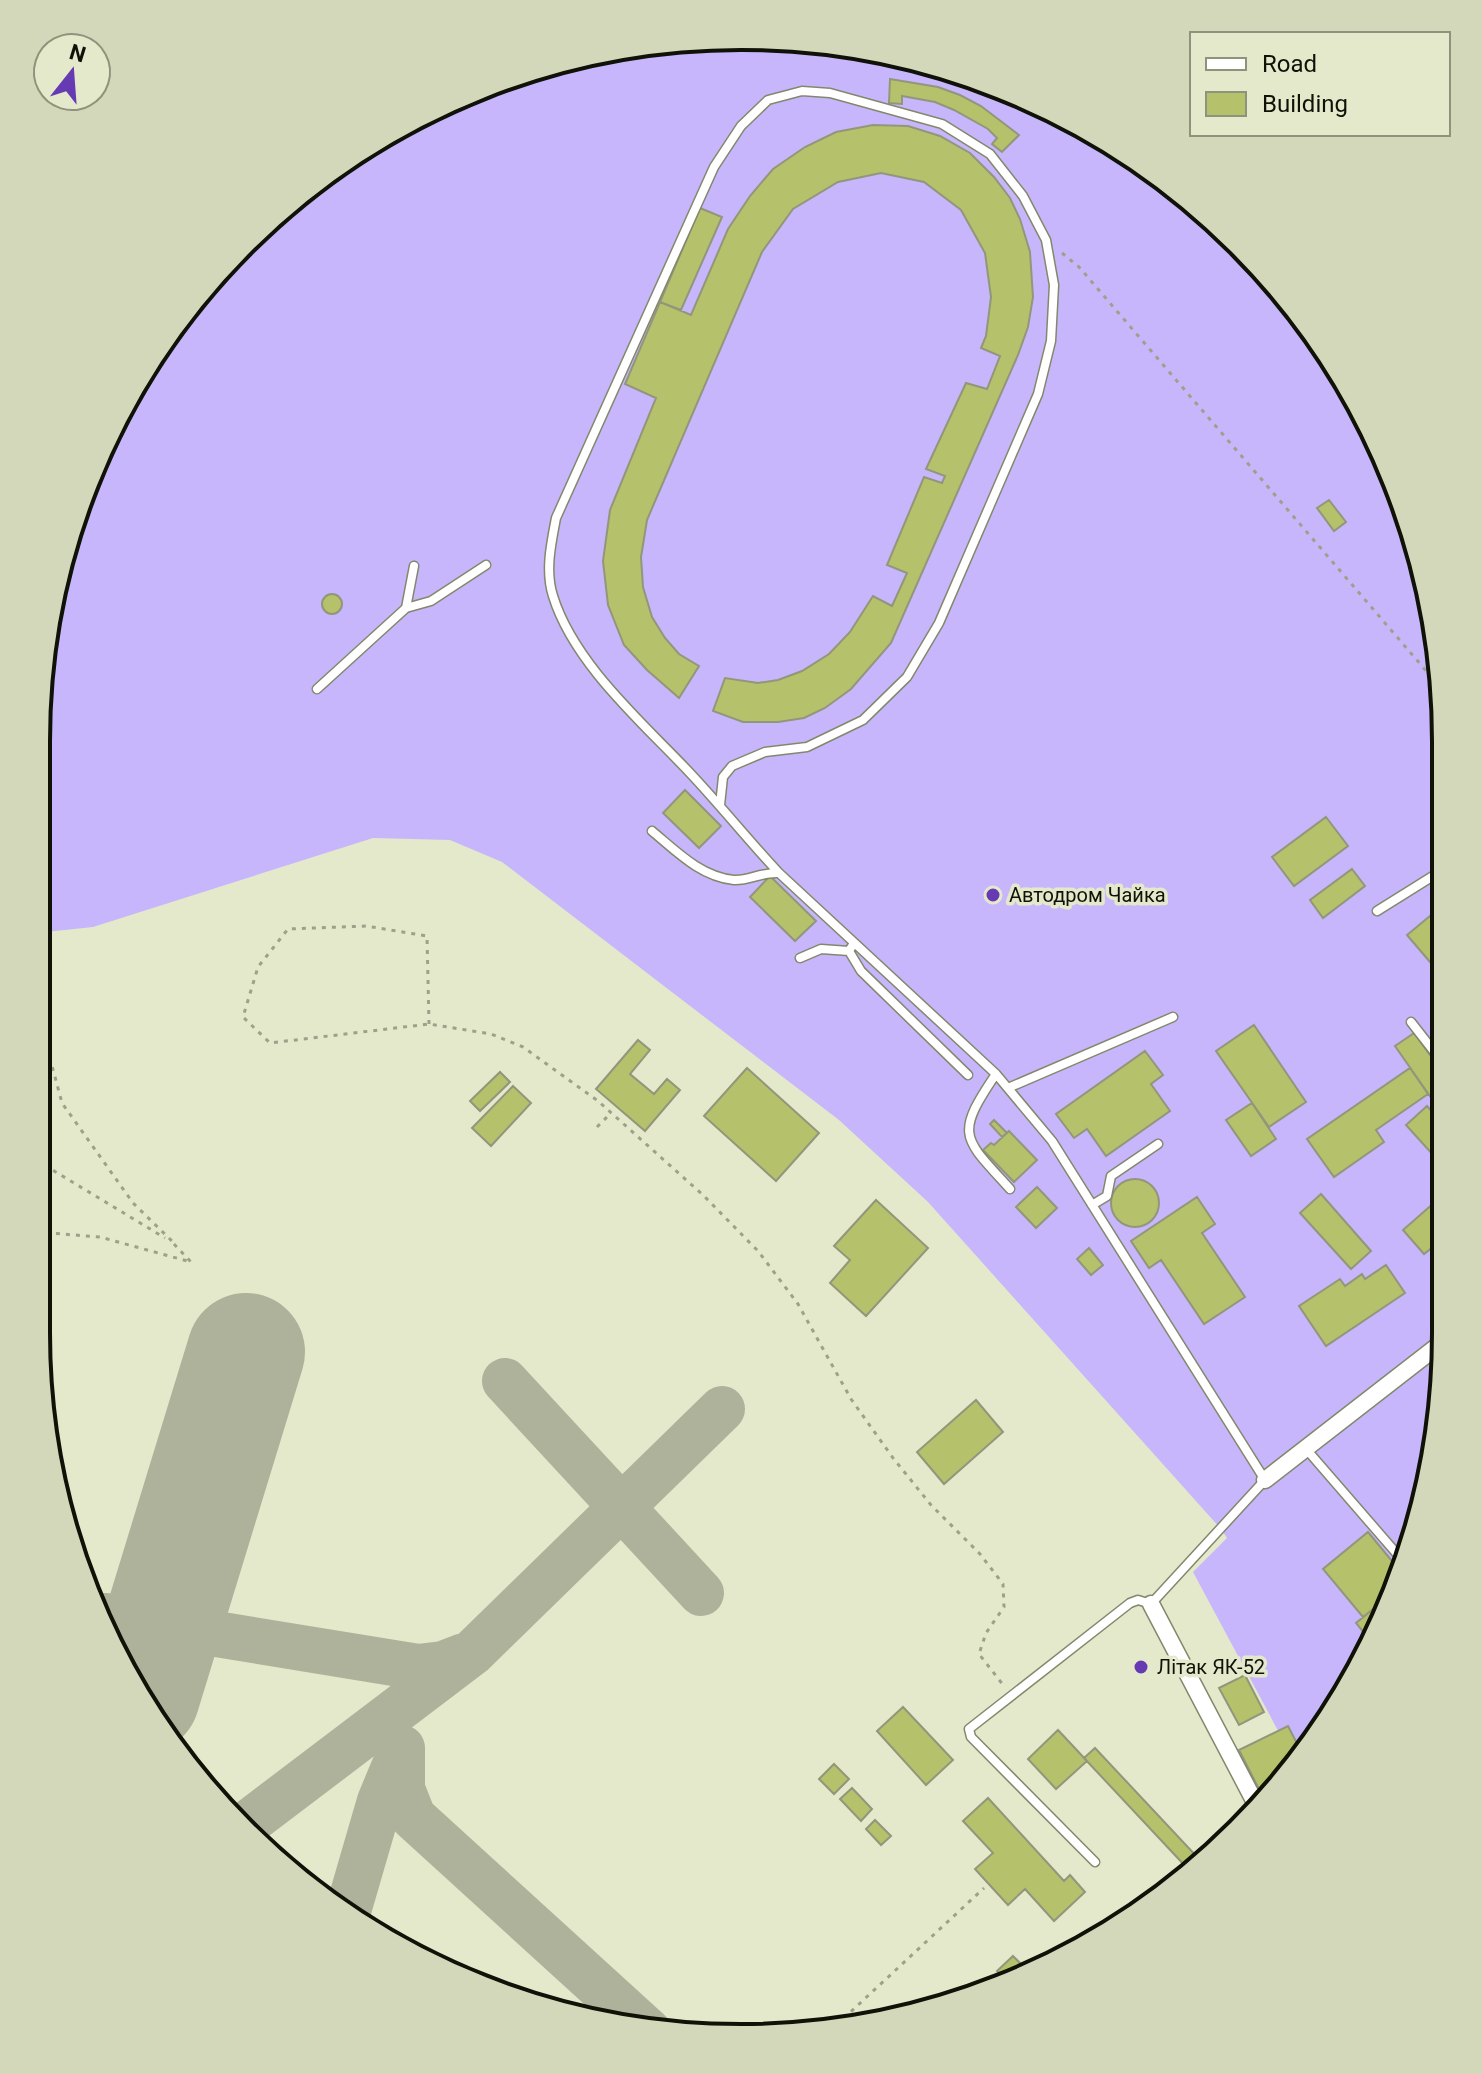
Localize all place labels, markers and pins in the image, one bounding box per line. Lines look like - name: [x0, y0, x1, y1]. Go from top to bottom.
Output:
- place label: Автодром Чайка: [1009, 883, 1166, 907]
- marker: Автодром Чайка: [984, 886, 1002, 904]
- place label: Літак ЯК-52: [1157, 1655, 1265, 1679]
- marker: Літак ЯК-52: [1132, 1658, 1150, 1676]

